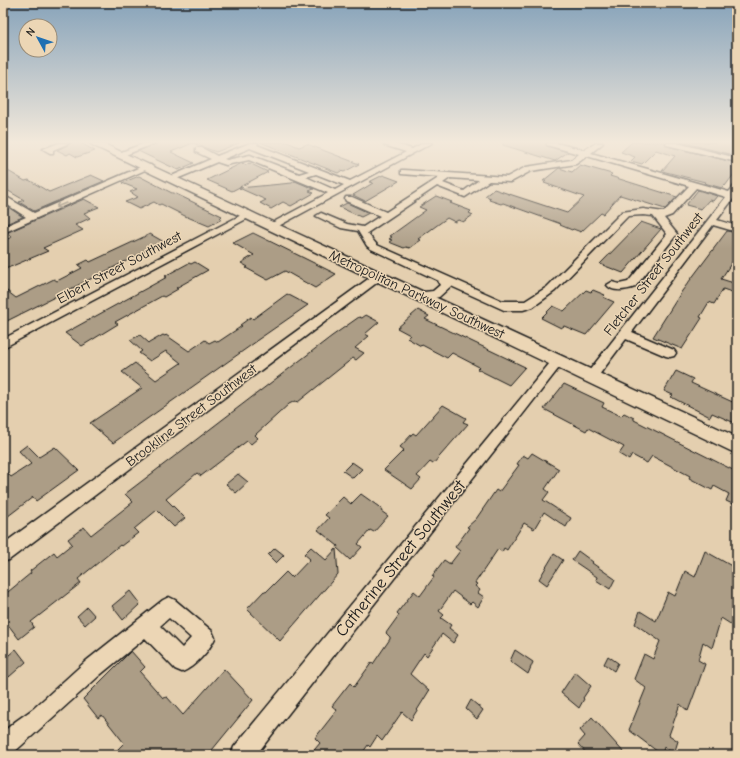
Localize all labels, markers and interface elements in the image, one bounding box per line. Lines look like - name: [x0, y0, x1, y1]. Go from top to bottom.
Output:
- north arrow: [18, 18, 58, 58]
- text: N: [23, 25, 38, 39]
- one-way arrow: [55, 201, 67, 209]
- street label: Fletcher Street Southwest: [600, 209, 707, 339]
- street label: Elbert Street Southwest: [54, 227, 185, 308]
- street label: Metropolitan Parkway Southwest: [326, 246, 508, 343]
- street label: Brookline Street Southwest: [122, 360, 261, 470]
- street label: Catherine Street Southwest: [331, 475, 470, 640]

